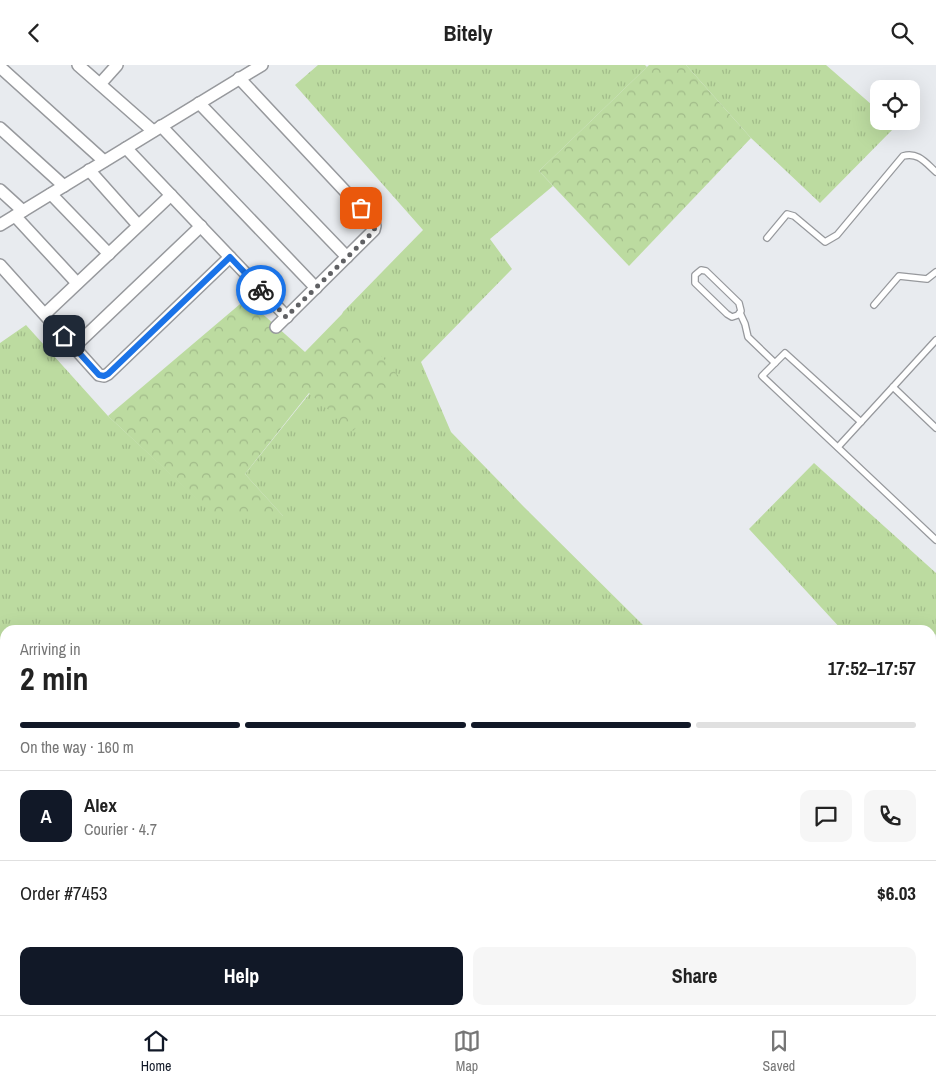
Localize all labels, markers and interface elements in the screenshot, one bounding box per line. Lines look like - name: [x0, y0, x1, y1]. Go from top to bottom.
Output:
- text: Bitely: [443, 18, 493, 48]
- icon: back: [20, 19, 48, 47]
- icon: search: [888, 19, 916, 47]
- map controls: [870, 80, 920, 130]
- button: locate: [870, 80, 920, 130]
- pin: [340, 187, 382, 229]
- icon: bag: [347, 194, 375, 222]
- courier: [236, 265, 286, 315]
- icon: bike: [247, 276, 275, 304]
- pin: [43, 315, 85, 357]
- icon: home: [50, 322, 78, 350]
- text: Arriving in: [20, 638, 81, 660]
- text: 17:52–17:57: [828, 655, 916, 681]
- text: 2 min: [20, 657, 89, 700]
- text: On the way · 160 m: [20, 736, 134, 758]
- button: chat: [800, 790, 852, 842]
- button: phone: [864, 790, 916, 842]
- text: Alex: [84, 792, 117, 818]
- text: A: [40, 803, 52, 829]
- text: Courier · 4.7: [84, 818, 157, 840]
- text: Order #7453: [20, 880, 107, 906]
- text: $6.03: [877, 880, 916, 906]
- button: Help: [20, 947, 463, 1005]
- button: Share: [473, 947, 916, 1005]
- tab: Home: [141, 1027, 171, 1075]
- tab: Map: [453, 1027, 481, 1075]
- tab: Saved: [763, 1027, 795, 1075]

